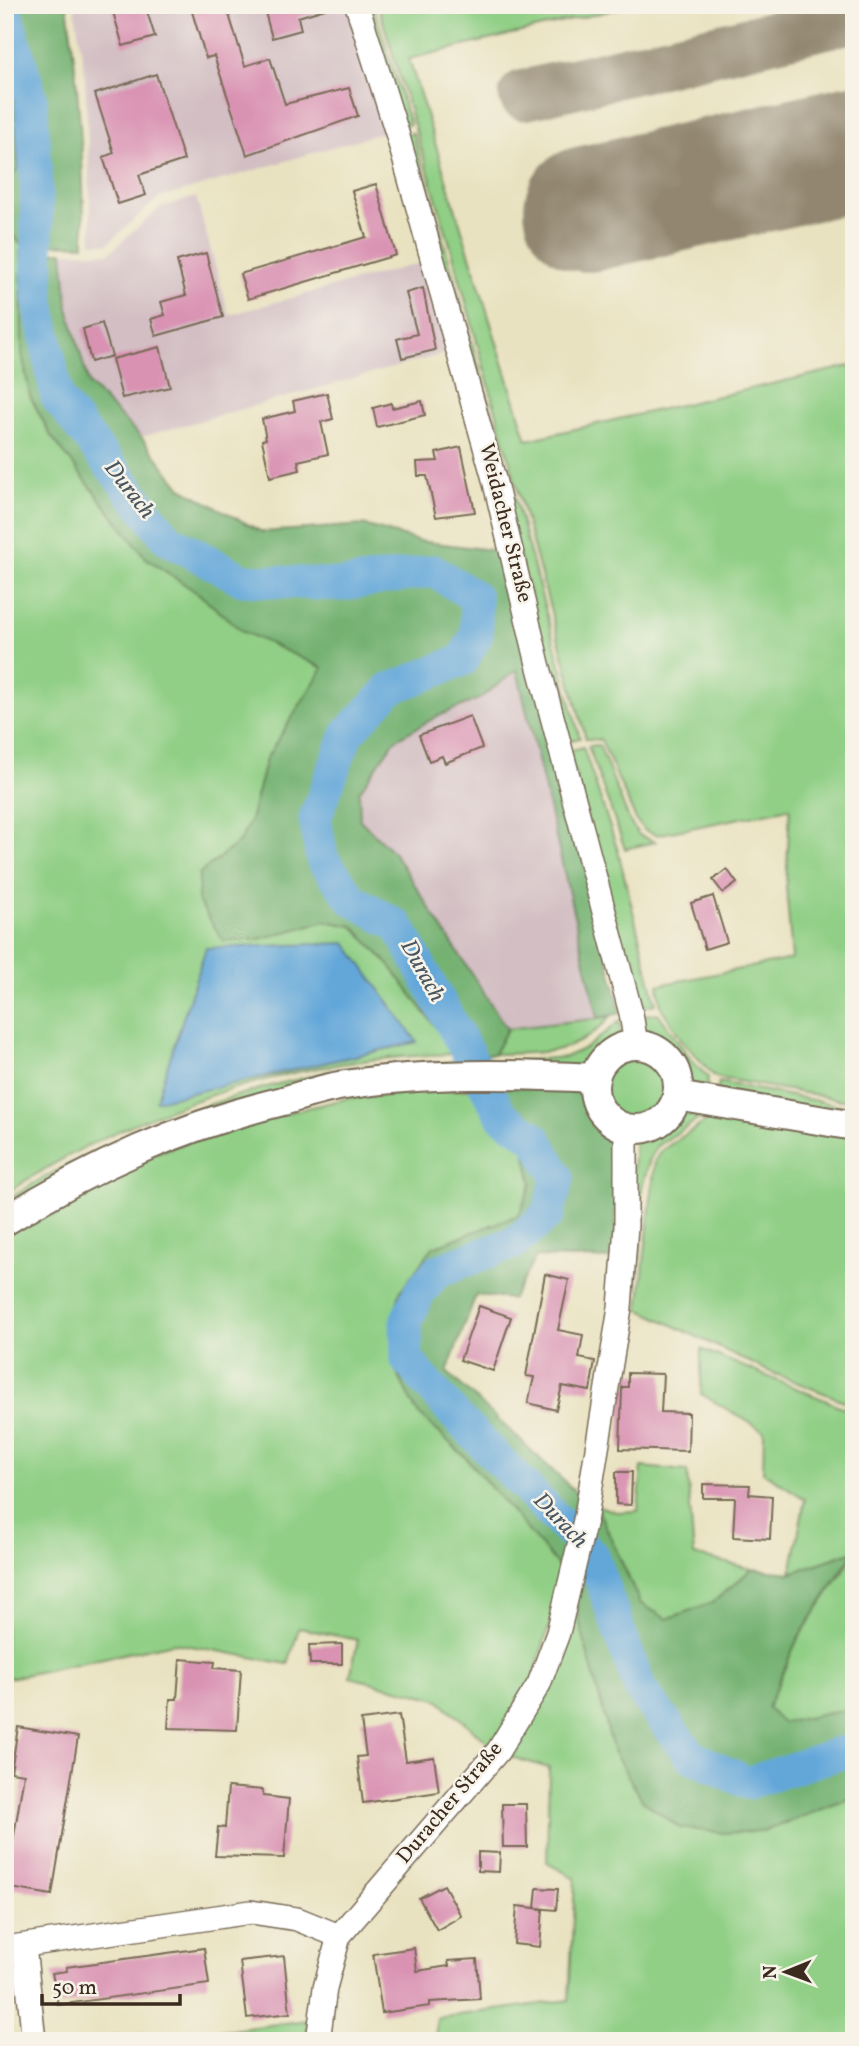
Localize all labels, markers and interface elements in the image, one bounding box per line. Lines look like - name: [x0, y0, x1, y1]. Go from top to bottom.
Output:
- street label: Weidacher Straße: [471, 440, 539, 606]
- water label: Durach: [96, 454, 162, 526]
- water label: Durach: [392, 934, 452, 1008]
- water label: Durach: [525, 1486, 595, 1556]
- street label: Duracher Straße: [390, 1736, 510, 1870]
- north arrow: [750, 1938, 820, 2008]
- scale bar: [42, 1962, 180, 2006]
- text: N: [758, 1965, 784, 1979]
- text: 50 m: [52, 1974, 97, 2003]

